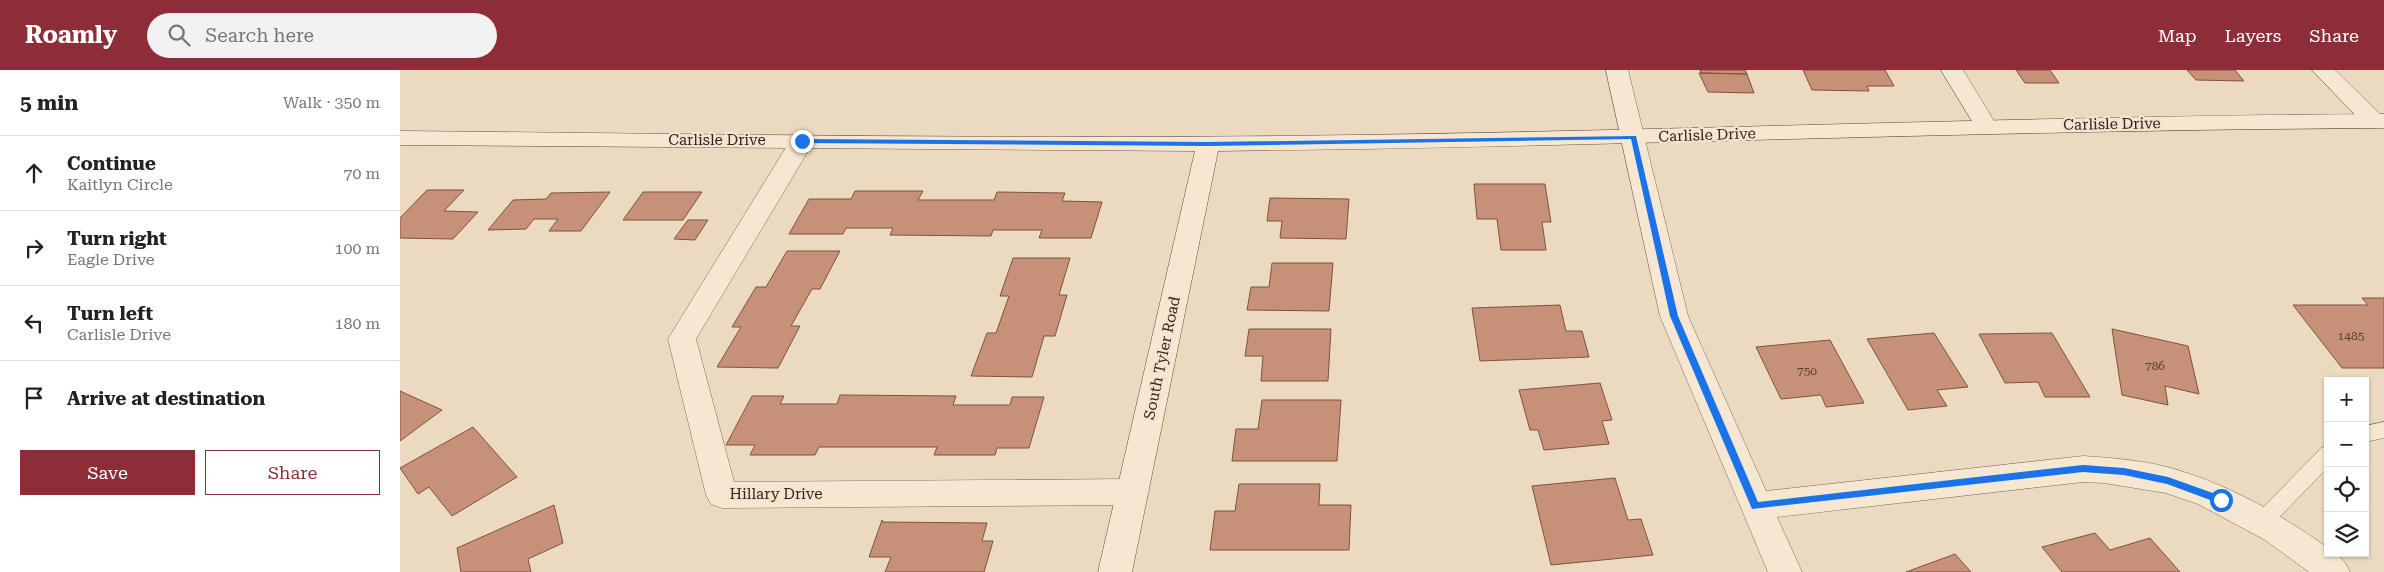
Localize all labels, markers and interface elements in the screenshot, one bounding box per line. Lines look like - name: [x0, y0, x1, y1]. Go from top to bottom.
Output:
- search box: [147, 13, 497, 58]
- text: Roamly: [25, 21, 117, 49]
- icon: search: [165, 21, 193, 49]
- text: Search here: [205, 24, 314, 47]
- text: Map: [2158, 25, 2197, 46]
- text: Layers: [2225, 25, 2281, 46]
- text: Share: [2309, 25, 2359, 46]
- text: 5 min: [20, 91, 78, 115]
- text: Walk · 350 m: [283, 93, 380, 112]
- street label: Carlisle Drive: [2063, 114, 2161, 134]
- street label: Carlisle Drive: [1658, 124, 1756, 146]
- route end: [791, 130, 814, 153]
- street label: Carlisle Drive: [668, 131, 766, 149]
- text: Continue: [67, 152, 156, 175]
- icon: ahead: [20, 159, 48, 187]
- text: 70 m: [343, 164, 380, 183]
- text: Kaitlyn Circle: [67, 175, 173, 194]
- text: Turn right: [67, 227, 167, 250]
- icon: right: [20, 234, 48, 262]
- text: 100 m: [334, 239, 380, 258]
- text: Eagle Drive: [67, 250, 155, 269]
- street label: South Tyler Road: [1140, 294, 1184, 421]
- text: Turn left: [67, 302, 153, 325]
- icon: left: [20, 309, 48, 337]
- text: 180 m: [334, 314, 380, 333]
- text: Carlisle Drive: [67, 325, 171, 344]
- house number: 1485: [2338, 329, 2365, 343]
- house number: 786: [2145, 359, 2165, 373]
- house number: 750: [1797, 364, 1817, 378]
- map controls: [2324, 377, 2369, 557]
- button: +: [2324, 377, 2369, 422]
- icon: arrive: [20, 384, 48, 412]
- text: Arrive at destination: [67, 387, 265, 410]
- button: −: [2324, 422, 2369, 467]
- button: Save: [20, 450, 195, 495]
- button: Share: [205, 450, 380, 495]
- button: locate: [2324, 467, 2369, 512]
- street label: Hillary Drive: [730, 485, 822, 503]
- route start: [2210, 489, 2233, 512]
- button: layers: [2324, 512, 2369, 557]

